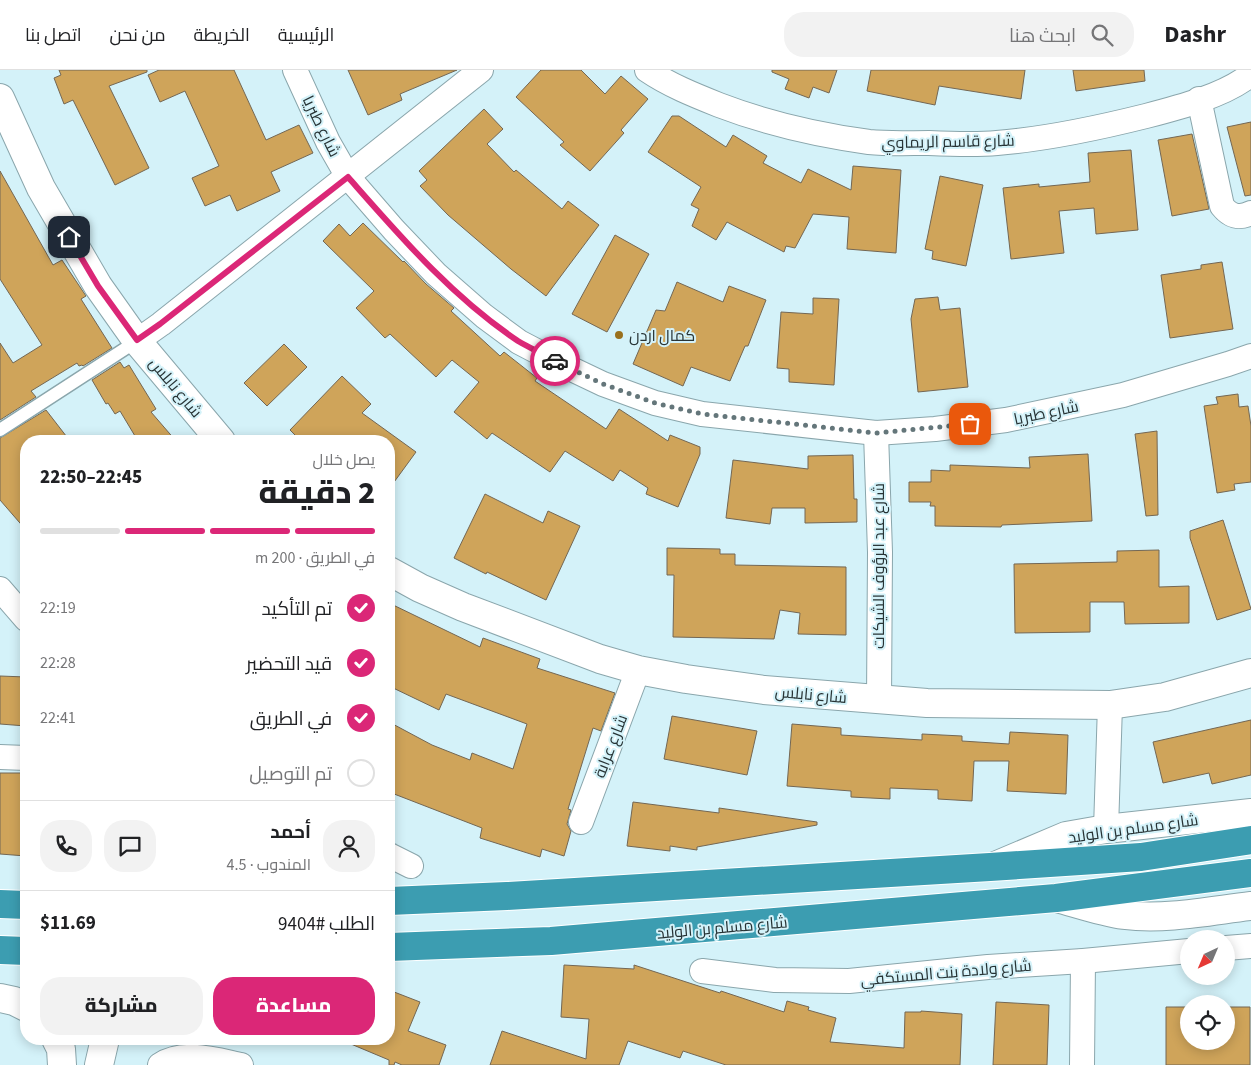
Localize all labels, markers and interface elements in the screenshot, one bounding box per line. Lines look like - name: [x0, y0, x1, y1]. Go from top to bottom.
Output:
- search box: [784, 12, 1134, 57]
- text: Dashr: [1164, 17, 1226, 52]
- icon: search: [1088, 21, 1116, 49]
- text: اتصل بنا: [25, 23, 82, 48]
- text: من نحن: [110, 23, 166, 48]
- text: الخريطة: [194, 23, 250, 48]
- text: الرئيسية: [278, 23, 334, 48]
- text: ابحث هنا: [1009, 23, 1076, 50]
- street label: شارع طبريا: [297, 92, 345, 161]
- street label: شارع قاسم الريماوي: [881, 130, 1015, 156]
- pin: [48, 216, 90, 258]
- icon: home: [55, 223, 83, 251]
- place label: كمال اردن: [629, 325, 695, 347]
- marker: كمال اردن: [613, 329, 625, 341]
- courier: [530, 336, 580, 386]
- icon: car: [541, 347, 569, 375]
- street label: شارع نابلس: [144, 353, 207, 422]
- street label: شارع طبريا: [1012, 395, 1081, 431]
- pin: [949, 403, 991, 445]
- icon: bag: [956, 410, 984, 438]
- text: يصل خلال: [312, 449, 375, 471]
- text: 22:45–22:50: [40, 464, 142, 491]
- text: 2 دقيقة: [259, 470, 375, 516]
- street label: شارع عبد الرؤوف الشيكات: [868, 483, 890, 649]
- text: في الطريق · 200 m: [255, 547, 375, 569]
- icon: check: [347, 594, 375, 622]
- text: تم التأكيد: [261, 596, 332, 623]
- text: 22:19: [40, 597, 76, 619]
- icon: check: [347, 649, 375, 677]
- text: قيد التحضير: [246, 651, 332, 678]
- text: 22:28: [40, 652, 76, 674]
- street label: شارع نابلس: [774, 681, 848, 709]
- icon: check: [347, 704, 375, 732]
- text: في الطريق: [250, 706, 332, 733]
- text: 22:41: [40, 707, 76, 729]
- street label: شارع عرابة: [589, 711, 633, 781]
- text: تم التوصيل: [249, 761, 332, 788]
- street label: شارع مسلم بن الوليد: [1067, 809, 1200, 849]
- text: أحمد: [270, 819, 311, 846]
- button: phone: [40, 820, 92, 872]
- button: chat: [104, 820, 156, 872]
- button: person: [323, 820, 375, 872]
- text: المندوب · 4.5: [227, 854, 311, 876]
- text: $11.69: [40, 910, 96, 937]
- text: الطلب #9404: [278, 911, 375, 938]
- street label: شارع مسلم بن الوليد: [656, 911, 788, 945]
- north arrow: [1180, 930, 1235, 985]
- map controls: [1180, 930, 1235, 1050]
- street label: شارع ولادة بنت المستكفي: [860, 955, 1033, 993]
- button: مشاركة: [40, 977, 203, 1035]
- button: مساعدة: [213, 977, 375, 1035]
- button: locate: [1180, 995, 1235, 1050]

